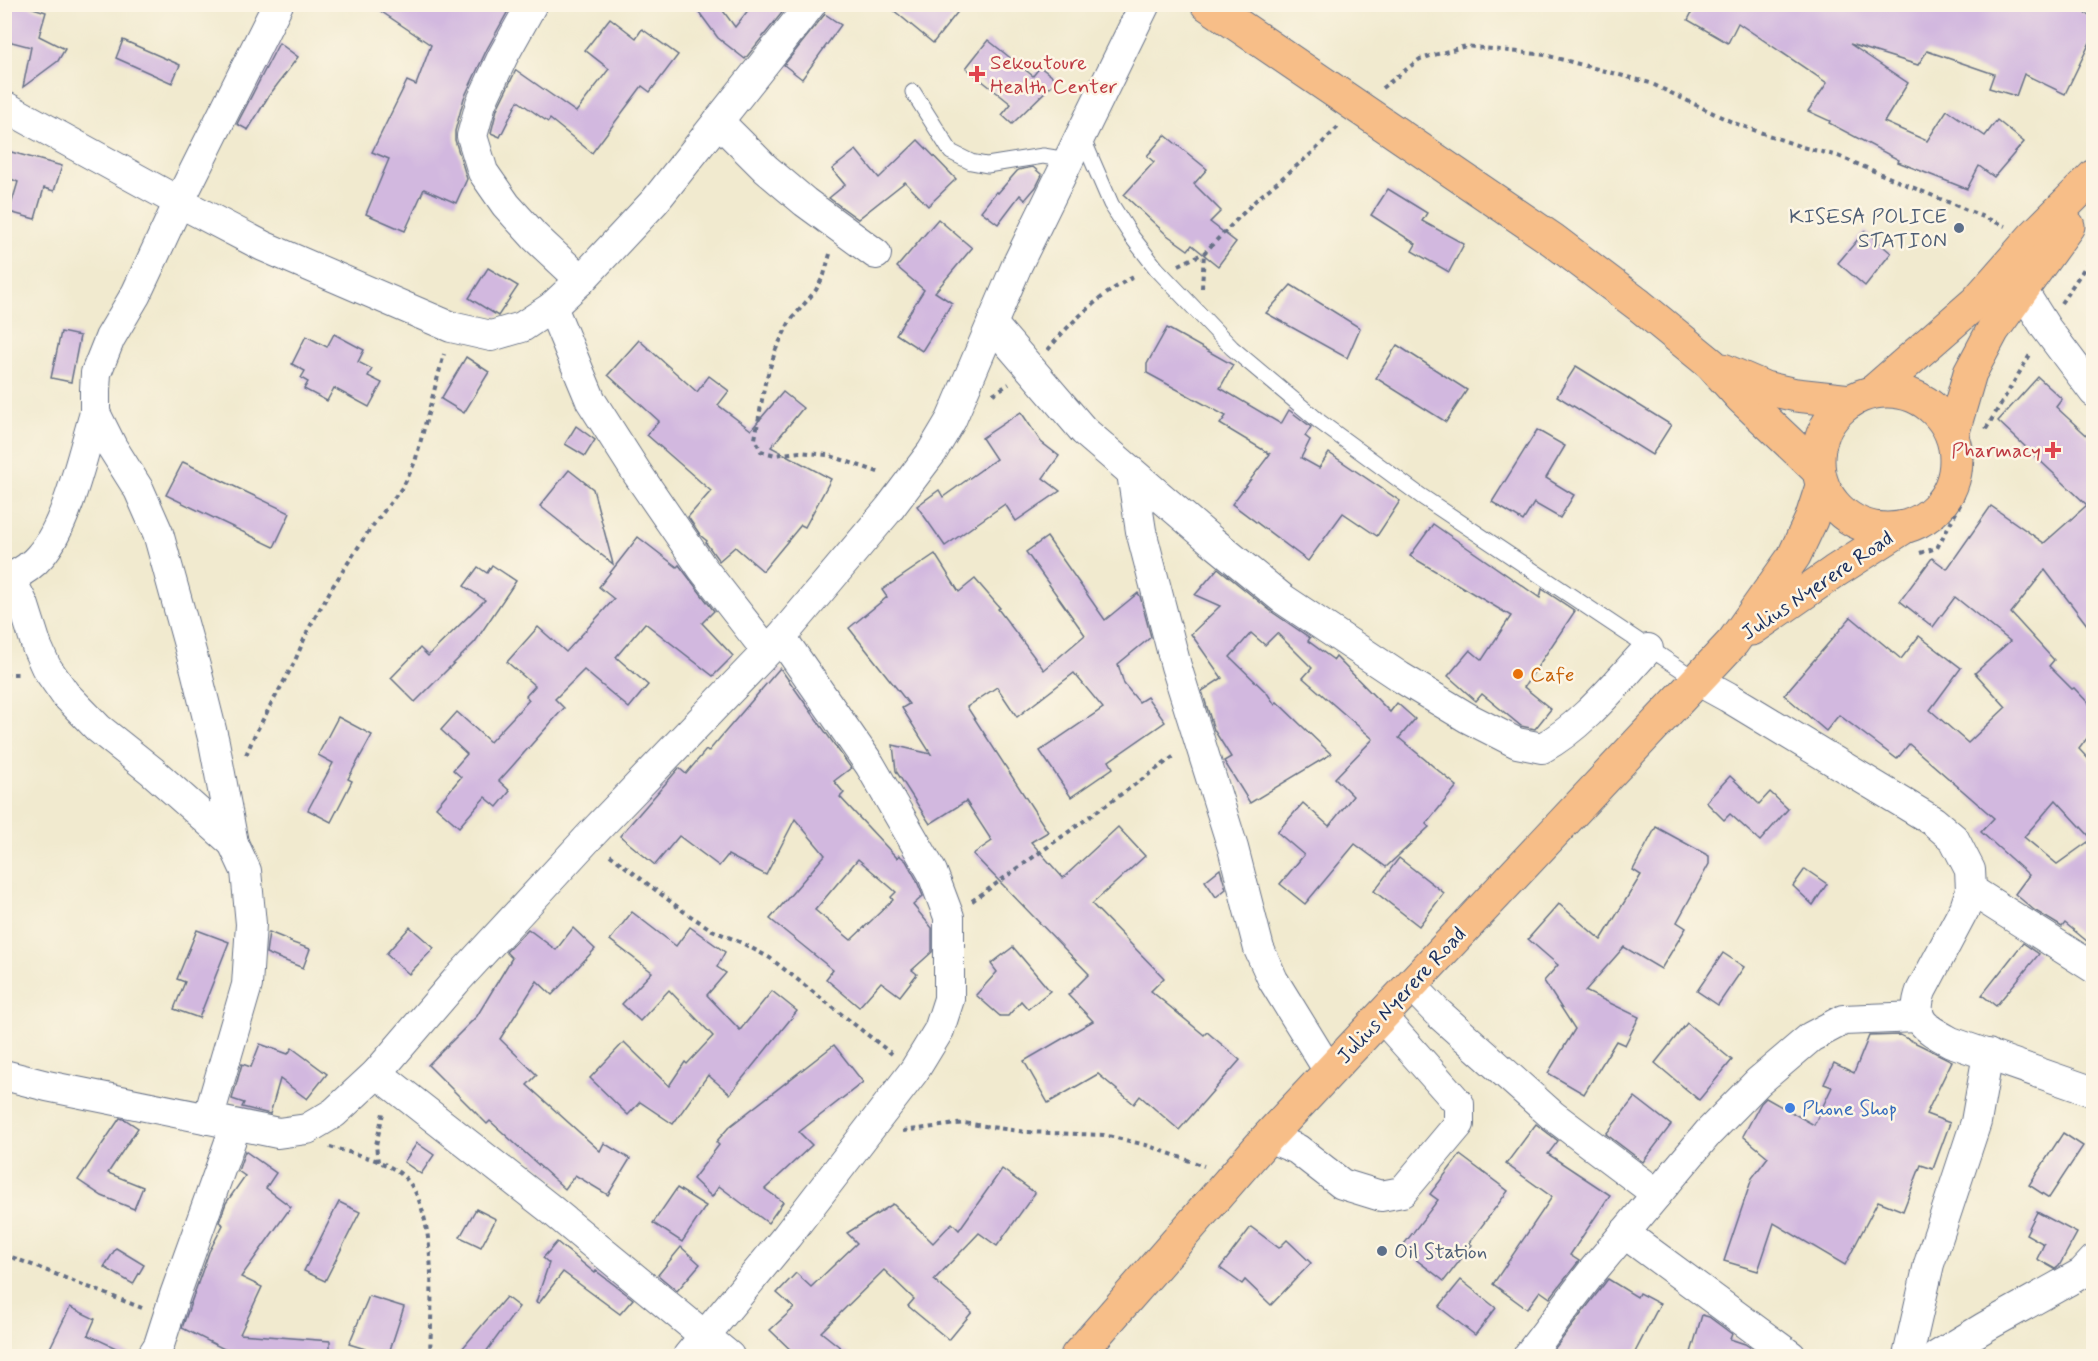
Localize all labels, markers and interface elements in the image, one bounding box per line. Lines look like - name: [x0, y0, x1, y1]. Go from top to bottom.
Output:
- place label: Sekoutoure Health Center: [990, 49, 1118, 101]
- marker: Sekoutoure Health Center: [968, 65, 986, 83]
- place label: KISESA POLICE STATION: [1789, 203, 1947, 255]
- marker: KISESA POLICE STATION: [1952, 221, 1966, 235]
- place label: Pharmacy: [1951, 437, 2041, 465]
- marker: Pharmacy: [2046, 443, 2060, 457]
- street label: Julius Nyerere Road: [1736, 525, 1899, 647]
- place label: Cafe: [1530, 661, 1574, 689]
- marker: Cafe: [1511, 667, 1525, 681]
- street label: Julius Nyerere Road: [1331, 921, 1473, 1070]
- place label: Phone Shop: [1802, 1095, 1897, 1123]
- marker: Phone Shop: [1783, 1101, 1797, 1115]
- place label: Oil Station: [1394, 1238, 1487, 1266]
- marker: Oil Station: [1375, 1244, 1389, 1258]

